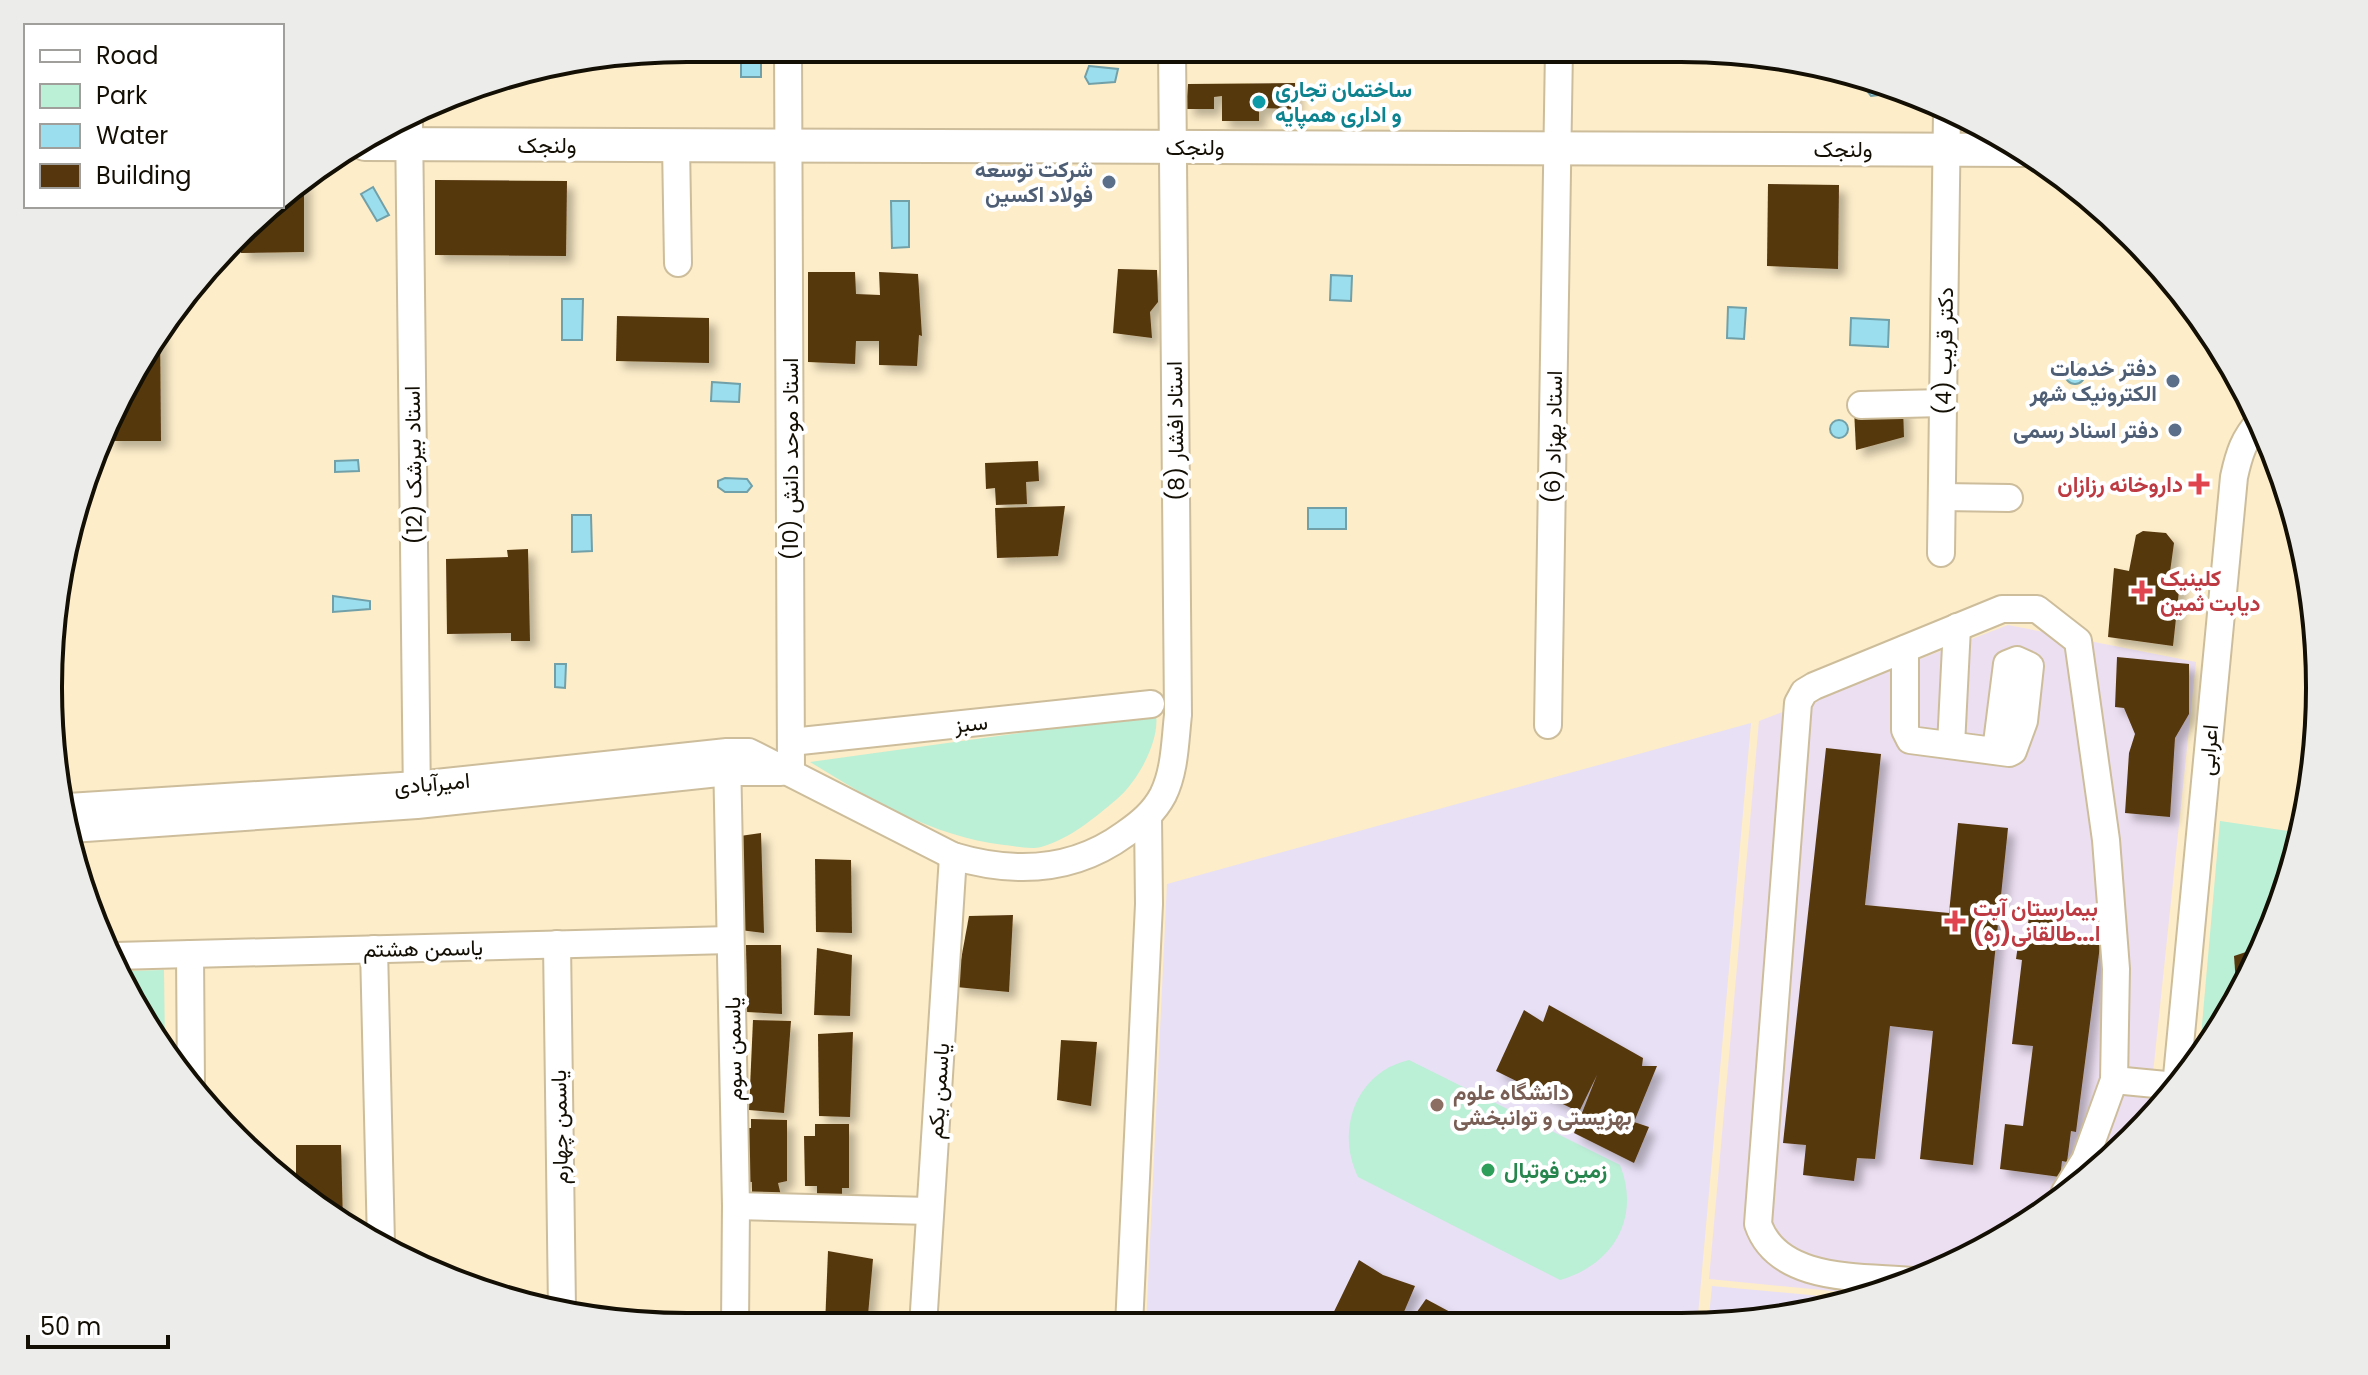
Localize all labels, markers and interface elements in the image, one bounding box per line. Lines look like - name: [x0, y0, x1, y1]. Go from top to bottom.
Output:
- legend: [24, 24, 284, 208]
- text: Road: [96, 39, 158, 72]
- place label: ساختمان تجاری و اداری همپایه: [1275, 74, 1412, 130]
- text: Park: [96, 79, 148, 112]
- marker: ساختمان تجاری و اداری همپایه: [1250, 93, 1268, 111]
- text: Water: [96, 119, 168, 152]
- street label: ولنجک: [517, 130, 577, 161]
- street label: ولنجک: [1165, 132, 1225, 163]
- street label: ولنجک: [1813, 134, 1873, 165]
- place label: شرکت توسعه فولاد اکسین: [975, 154, 1093, 210]
- text: Building: [96, 159, 192, 192]
- marker: شرکت توسعه فولاد اکسین: [1100, 173, 1118, 191]
- street label: دکتر قریب (4): [1928, 287, 1961, 415]
- place label: دفتر خدمات الکترونیک شهر: [2029, 353, 2157, 409]
- street label: استاد موحد دانش (10): [775, 358, 806, 560]
- street label: استاد افشار (8): [1159, 361, 1192, 501]
- street label: استاد بهزاد (6): [1537, 370, 1570, 504]
- marker: دفتر خدمات الکترونیک شهر: [2164, 372, 2182, 390]
- street label: استاد بیرشک (12): [397, 385, 430, 545]
- place label: دفتر اسناد رسمی: [2013, 415, 2159, 446]
- marker: دفتر اسناد رسمی: [2166, 421, 2184, 439]
- place label: داروخانه رزازان: [2057, 469, 2183, 500]
- marker: داروخانه رزازان: [2190, 475, 2208, 493]
- place label: کلینیک دیابت ثمین: [2160, 563, 2261, 619]
- marker: کلینیک دیابت ثمین: [2131, 580, 2153, 602]
- street label: سبز: [952, 706, 989, 741]
- street label: اعرابی: [2191, 723, 2226, 777]
- street label: امیرآبادی: [393, 765, 471, 802]
- place label: بیمارستان آیت ا...طالقانی(ره): [1973, 893, 2100, 949]
- marker: بیمارستان آیت ا...طالقانی(ره): [1944, 910, 1966, 932]
- street label: یاسمن هشتم: [363, 932, 483, 965]
- street label: یاسمن سوم: [717, 996, 750, 1102]
- street label: یاسمن یکم: [920, 1042, 957, 1140]
- street label: یاسمن چهارم: [543, 1069, 576, 1185]
- place label: دانشگاه علوم بهزیستی و توانبخشی: [1453, 1077, 1632, 1133]
- marker: دانشگاه علوم بهزیستی و توانبخشی: [1428, 1096, 1446, 1114]
- place label: زمین فوتبال: [1504, 1155, 1607, 1186]
- marker: زمین فوتبال: [1479, 1161, 1497, 1179]
- scale bar: [28, 1299, 168, 1349]
- text: 50 m: [40, 1310, 101, 1343]

